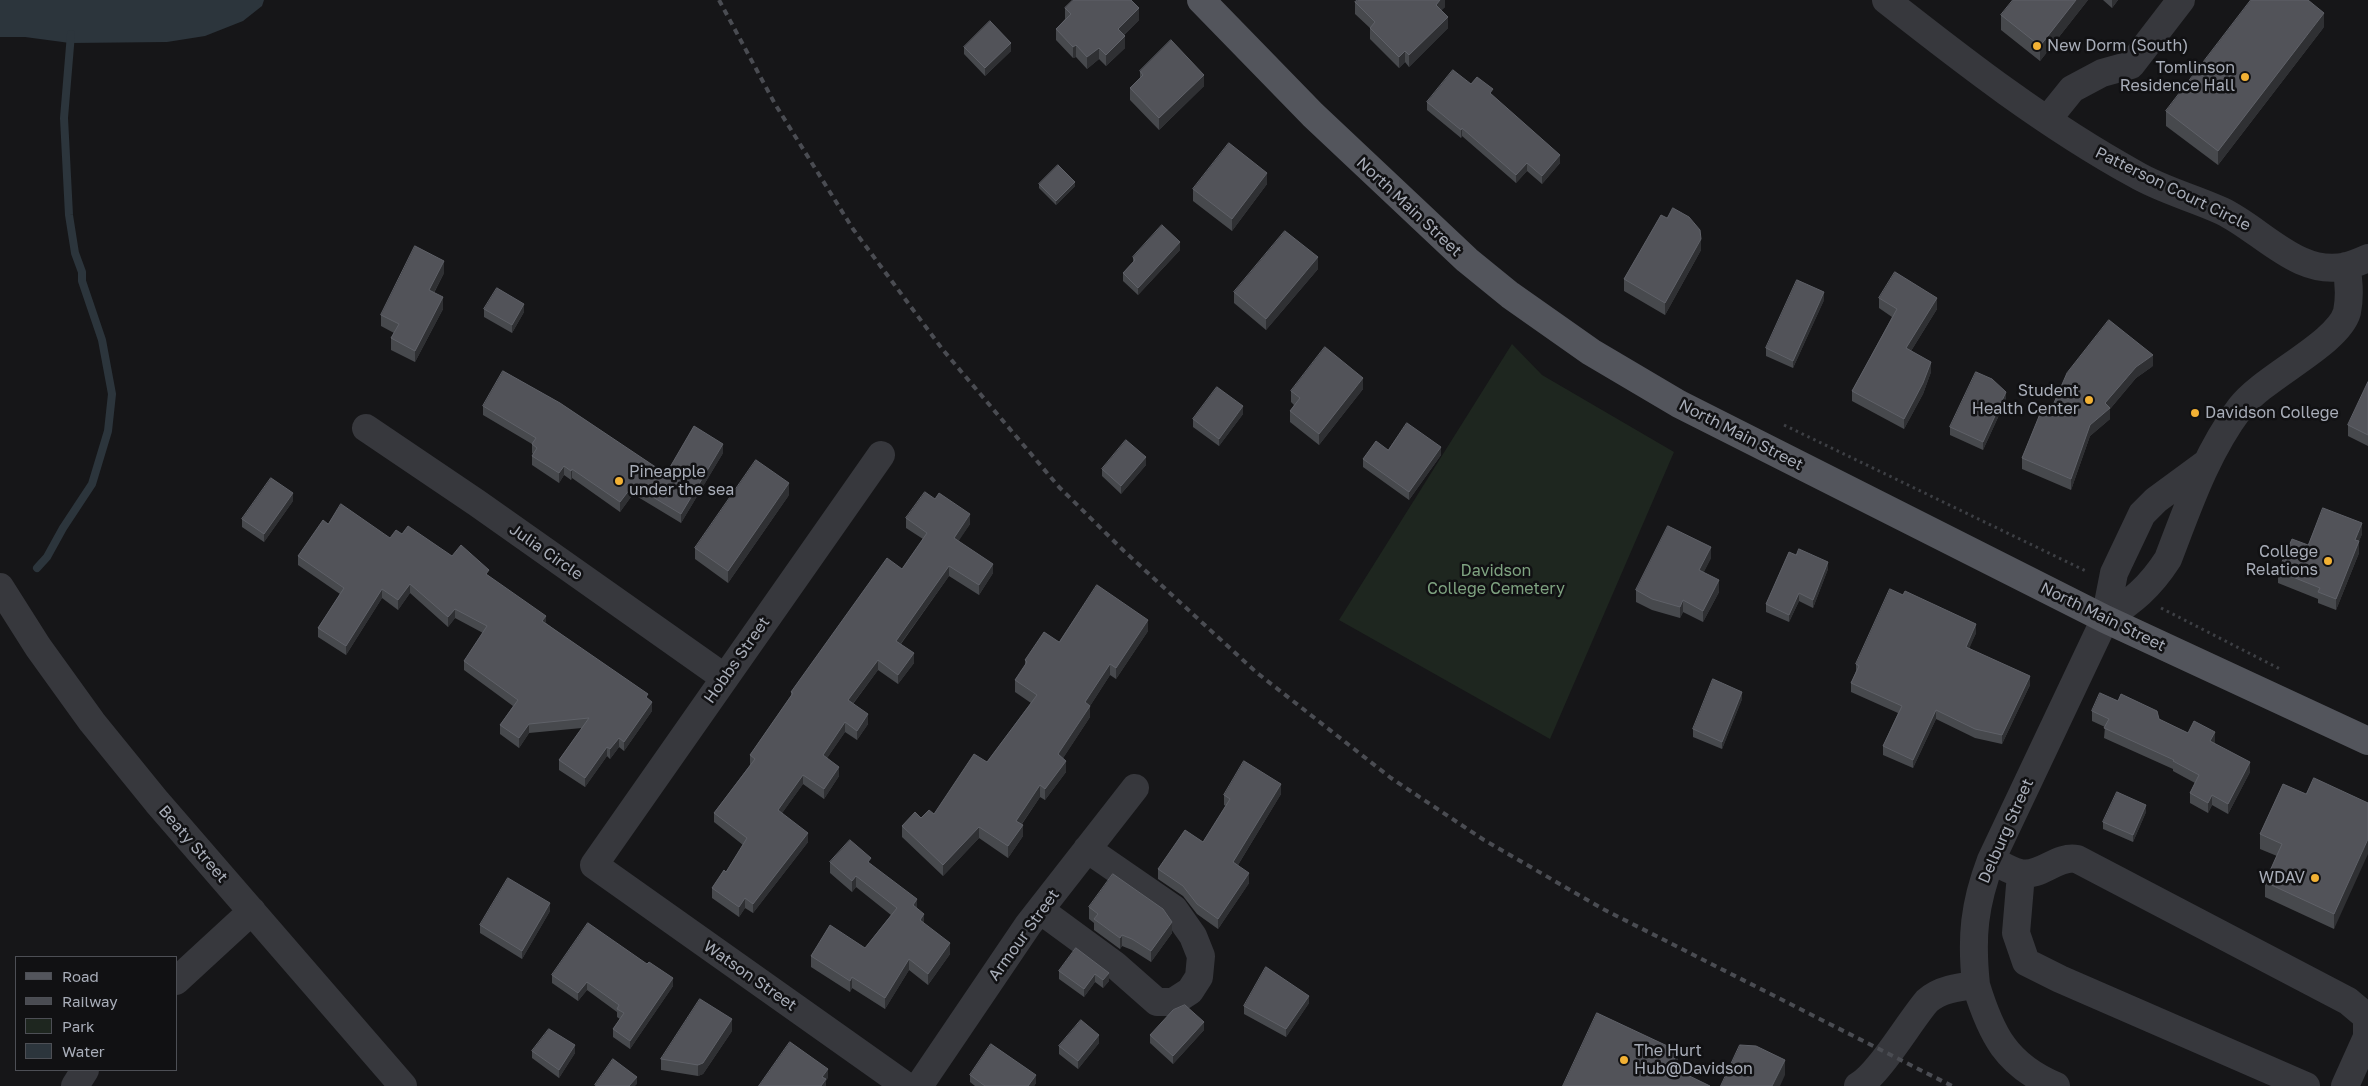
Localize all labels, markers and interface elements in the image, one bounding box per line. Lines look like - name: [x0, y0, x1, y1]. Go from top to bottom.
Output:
- place label: New Dorm (South): [2047, 36, 2188, 56]
- marker: New Dorm (South): [2031, 40, 2043, 52]
- place label: Tomlinson Residence Hall: [2120, 58, 2235, 96]
- marker: Tomlinson Residence Hall: [2239, 71, 2251, 83]
- street label: Patterson Court Circle: [2092, 143, 2254, 235]
- street label: North Main Street: [1352, 153, 1466, 261]
- place label: Student Health Center: [1972, 381, 2079, 419]
- marker: Student Health Center: [2083, 394, 2095, 406]
- street label: North Main Street: [1676, 395, 1806, 475]
- place label: Davidson College: [2205, 403, 2339, 423]
- marker: Davidson College: [2189, 407, 2201, 419]
- place label: Pineapple under the sea: [629, 462, 734, 500]
- marker: Pineapple under the sea: [613, 475, 625, 487]
- street label: Julia Circle: [506, 520, 586, 584]
- place label: College Relations: [2245, 542, 2318, 580]
- marker: College Relations: [2322, 555, 2334, 567]
- park label: Davidson College Cemetery: [1427, 561, 1565, 599]
- street label: North Main Street: [2037, 578, 2169, 656]
- street label: Hobbs Street: [700, 613, 774, 707]
- street label: Delburg Street: [1974, 776, 2038, 886]
- street label: Beaty Street: [154, 802, 232, 886]
- place label: WDAV: [2259, 868, 2305, 888]
- marker: WDAV: [2309, 872, 2321, 884]
- street label: Armour Street: [984, 886, 1064, 984]
- street label: Watson Street: [700, 937, 800, 1015]
- legend: [15, 956, 178, 1071]
- text: Road: [62, 967, 99, 985]
- text: Railway: [62, 992, 118, 1010]
- text: Park: [62, 1017, 94, 1035]
- place label: The Hurt Hub@Davidson: [1634, 1041, 1753, 1079]
- text: Water: [62, 1042, 105, 1060]
- marker: The Hurt Hub@Davidson: [1618, 1054, 1630, 1066]

